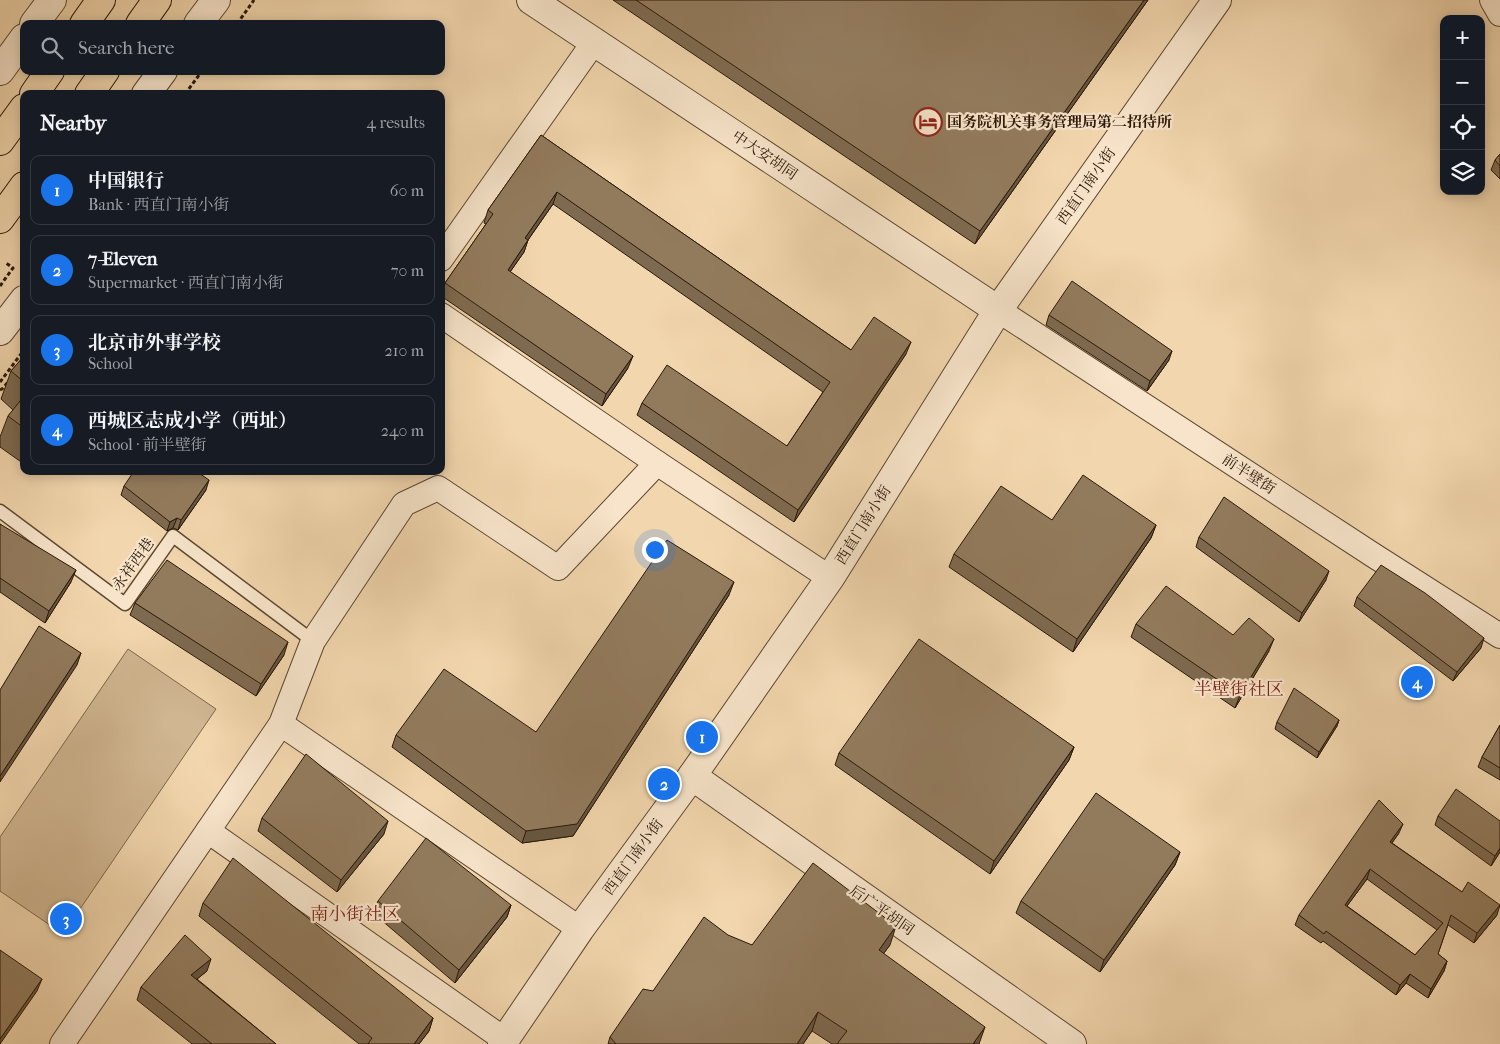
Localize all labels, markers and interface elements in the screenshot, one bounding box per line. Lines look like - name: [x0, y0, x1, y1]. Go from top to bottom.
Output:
- map controls: [1440, 15, 1485, 195]
- button: +: [1440, 15, 1485, 60]
- search box: [20, 20, 445, 75]
- icon: search: [38, 34, 66, 62]
- text: Search here: [78, 37, 174, 59]
- button: −: [1440, 60, 1485, 105]
- button: locate: [1440, 105, 1485, 150]
- hotel icon: 国务院机关事务管理局第二招待所: [913, 107, 943, 137]
- text: Nearby: [40, 111, 106, 135]
- text: 4 results: [367, 113, 425, 132]
- place label: 国务院机关事务管理局第二招待所: [947, 113, 1172, 131]
- street label: 中大安胡同: [729, 127, 801, 183]
- street label: 西直门南小街: [1053, 144, 1119, 228]
- button: layers: [1440, 150, 1485, 195]
- text: 中国银行: [88, 170, 164, 192]
- text: 1: [54, 181, 60, 200]
- text: 60 m: [390, 181, 424, 200]
- text: Bank · 西直门南小街: [88, 195, 229, 214]
- text: 7-Eleven: [88, 248, 158, 270]
- text: 2: [53, 261, 61, 280]
- text: 70 m: [391, 261, 424, 280]
- text: Supermarket · 西直门南小街: [88, 273, 284, 292]
- text: 北京市外事学校: [88, 332, 221, 354]
- text: 3: [54, 341, 60, 360]
- text: 210 m: [385, 341, 424, 360]
- text: School: [88, 354, 133, 373]
- text: 西城区志成小学（西址）: [88, 410, 297, 432]
- text: 4: [52, 421, 62, 440]
- text: 240 m: [381, 421, 424, 440]
- text: School · 前半壁街: [88, 435, 207, 454]
- street label: 前半壁街: [1219, 450, 1279, 498]
- street label: 西直门南小街: [832, 482, 894, 568]
- street label: 永祥西巷: [108, 534, 158, 594]
- your location: [642, 537, 668, 563]
- pin: 4: [1401, 663, 1433, 701]
- district label: 半壁街社区: [1194, 679, 1284, 700]
- pin: 1: [686, 718, 718, 756]
- pin: 2: [648, 765, 680, 803]
- street label: 西直门南小街: [599, 815, 667, 899]
- street label: 后广平胡同: [846, 881, 918, 939]
- pin: 3: [50, 900, 82, 938]
- district label: 南小街社区: [310, 904, 400, 925]

